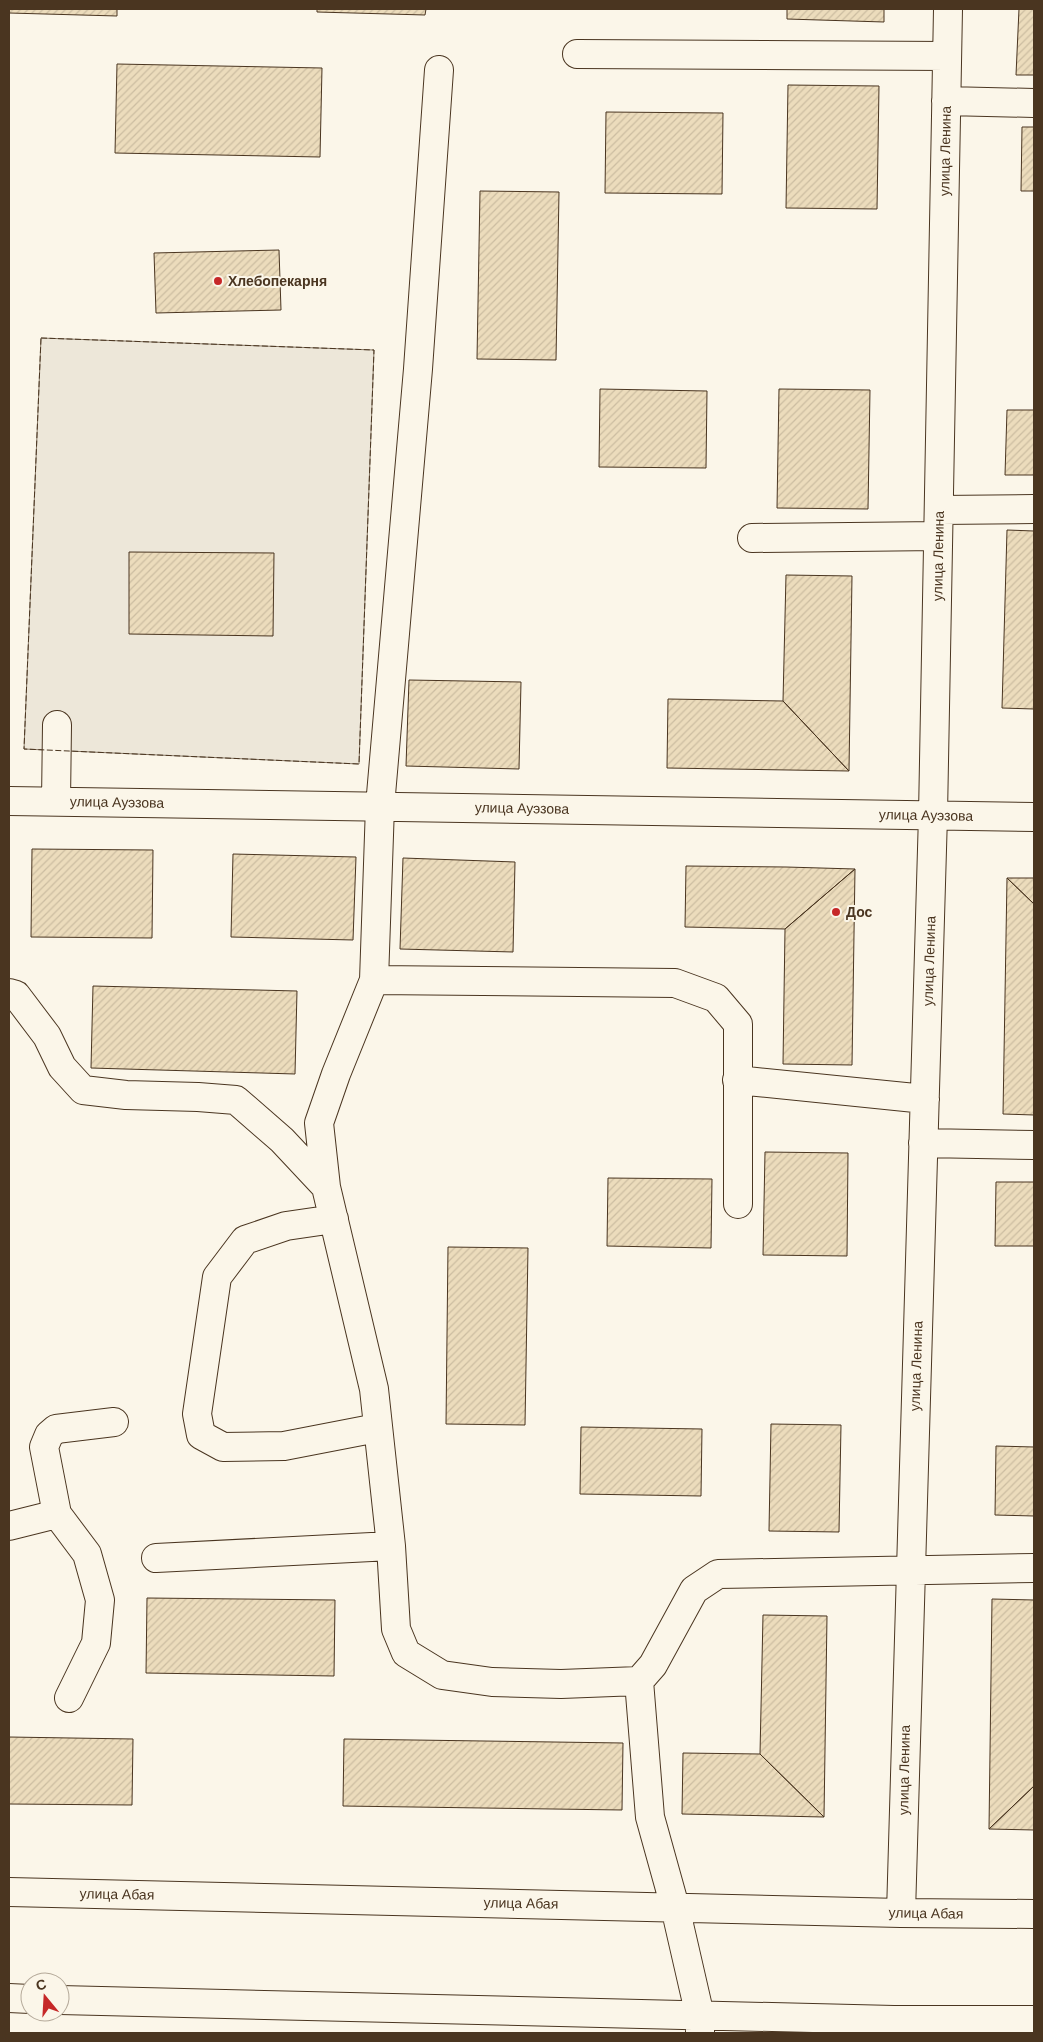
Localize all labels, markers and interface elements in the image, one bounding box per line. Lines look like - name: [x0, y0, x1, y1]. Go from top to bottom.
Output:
- street label: улица Ленина: [935, 106, 955, 196]
- place label: Хлебопекарня: [228, 272, 327, 290]
- marker: Хлебопекарня: [212, 275, 224, 287]
- street label: улица Ленина: [928, 511, 948, 601]
- street label: улица Ауэзова: [70, 792, 165, 812]
- street label: улица Ауэзова: [475, 798, 570, 818]
- street label: улица Ауэзова: [879, 805, 974, 825]
- place label: Дос: [846, 903, 873, 921]
- marker: Дос: [830, 906, 842, 918]
- street label: улица Ленина: [918, 915, 940, 1006]
- street label: улица Ленина: [905, 1320, 927, 1411]
- street label: улица Ленина: [894, 1725, 914, 1815]
- street label: улица Абая: [80, 1884, 154, 1904]
- street label: улица Абая: [484, 1893, 558, 1913]
- street label: улица Абая: [889, 1903, 963, 1923]
- north arrow: [20, 1972, 70, 2022]
- text: С: [33, 1975, 49, 1995]

